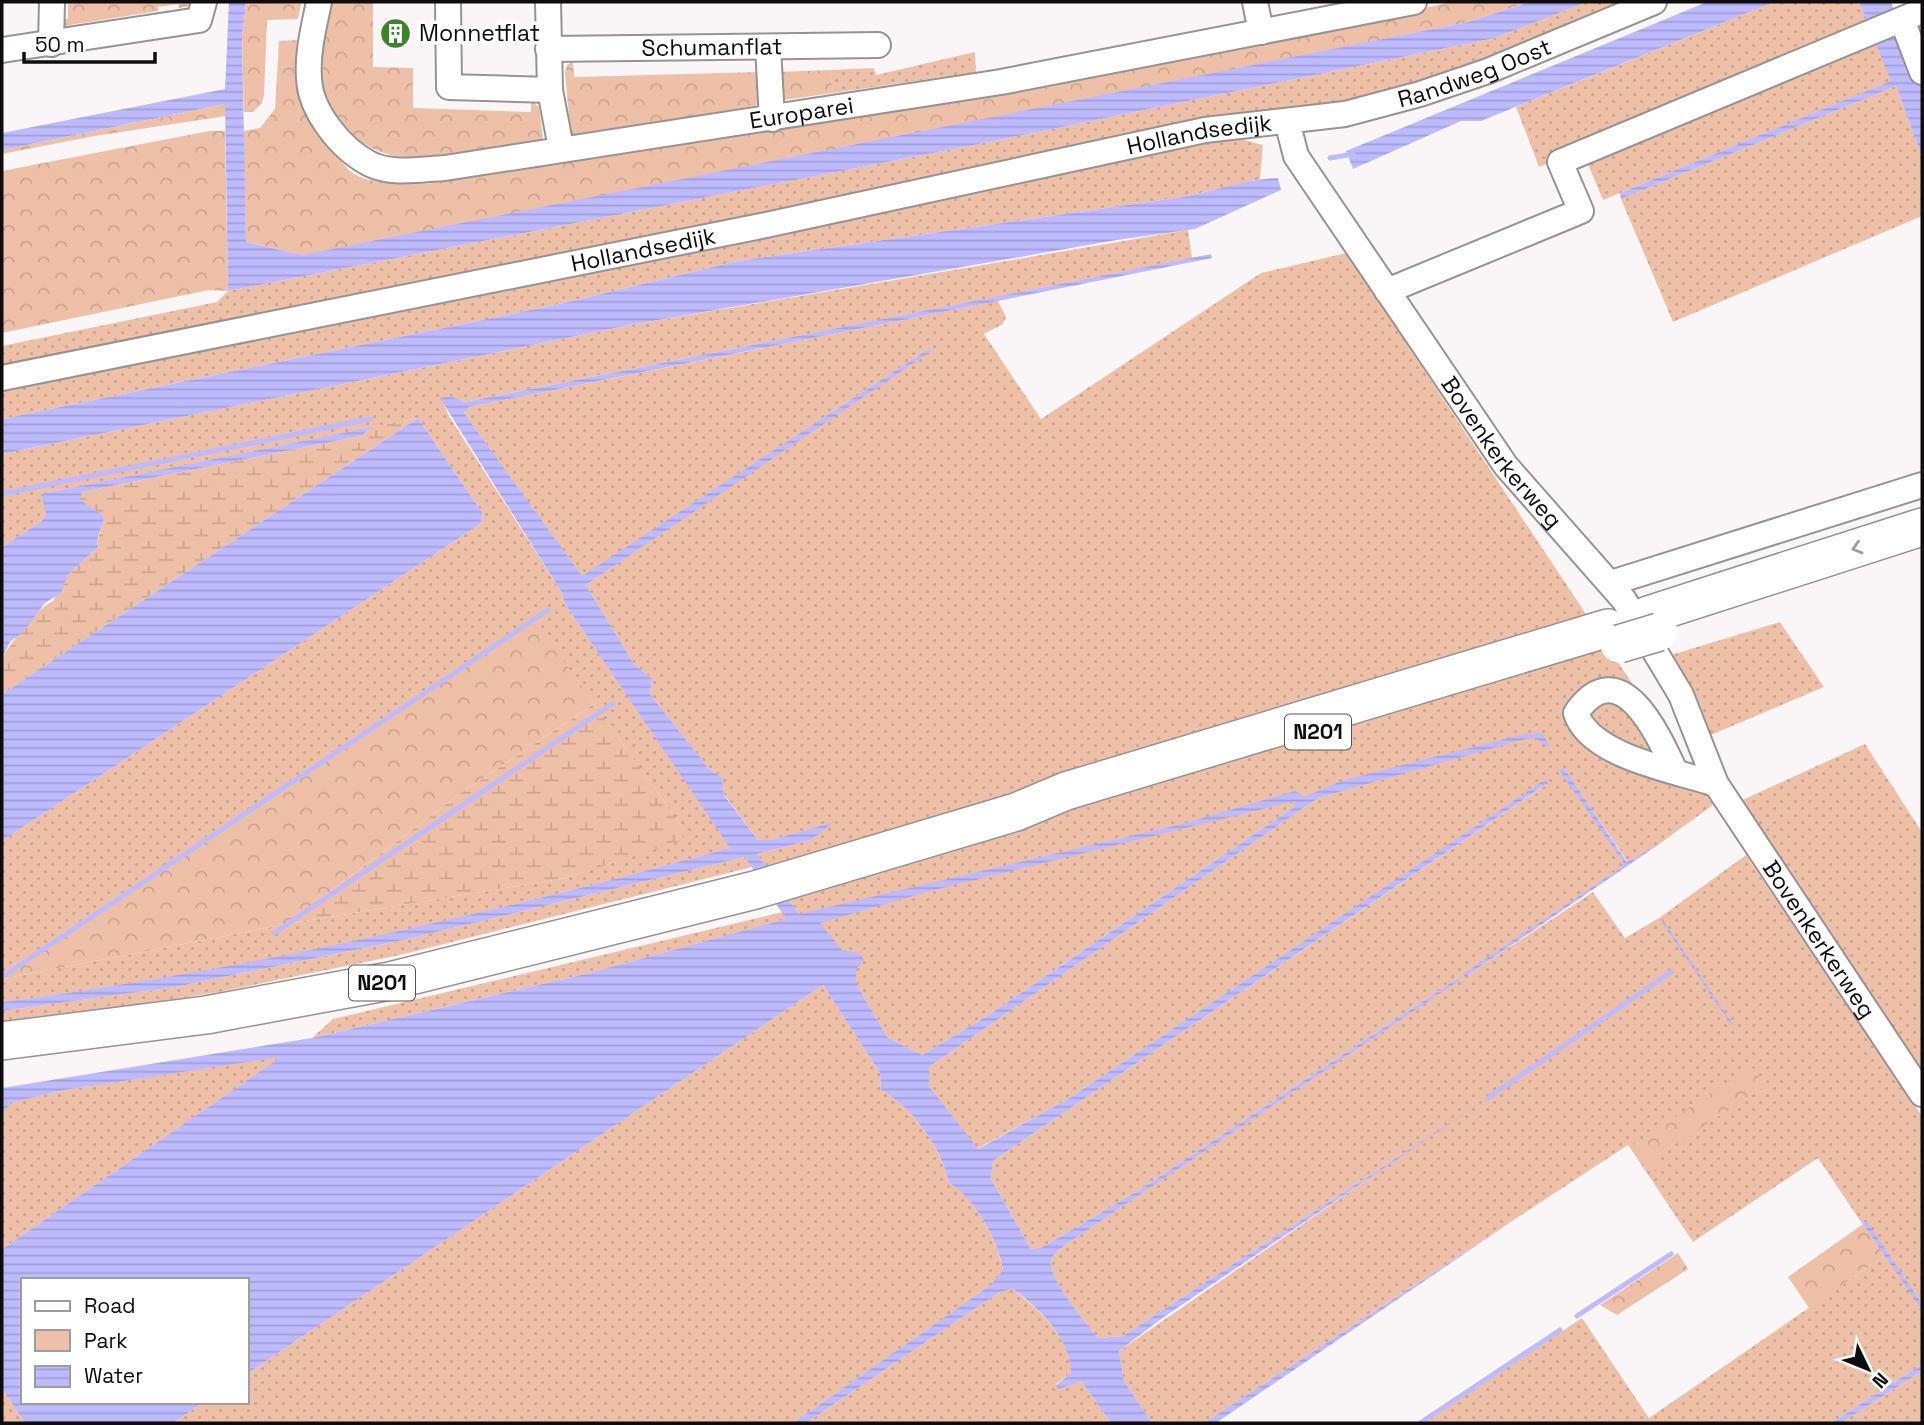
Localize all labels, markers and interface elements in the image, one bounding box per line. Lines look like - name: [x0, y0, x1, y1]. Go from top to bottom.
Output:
- building icon: Monnetflat: [379, 16, 413, 50]
- place label: Monnetflat: [419, 18, 540, 48]
- scale bar: [24, 21, 156, 65]
- text: 50 m: [35, 31, 85, 58]
- street label: Schumanflat: [641, 31, 783, 63]
- street label: Randweg Oost: [1394, 31, 1556, 114]
- street label: Europarei: [747, 90, 856, 136]
- street label: Hollandsedijk: [1124, 107, 1273, 162]
- street label: Hollandsedijk: [568, 220, 718, 279]
- street label: Bovenkerkerweg: [1435, 370, 1569, 535]
- one-way arrow: [1851, 540, 1864, 554]
- road number: N201: [1285, 714, 1351, 750]
- street label: Bovenkerkerweg: [1756, 855, 1882, 1024]
- road number: N201: [349, 965, 415, 1000]
- legend: [21, 1278, 248, 1404]
- text: Road: [84, 1292, 136, 1319]
- text: Park: [84, 1327, 128, 1354]
- north arrow: [1833, 1334, 1903, 1404]
- text: Water: [84, 1362, 143, 1389]
- text: N: [1867, 1367, 1894, 1393]

